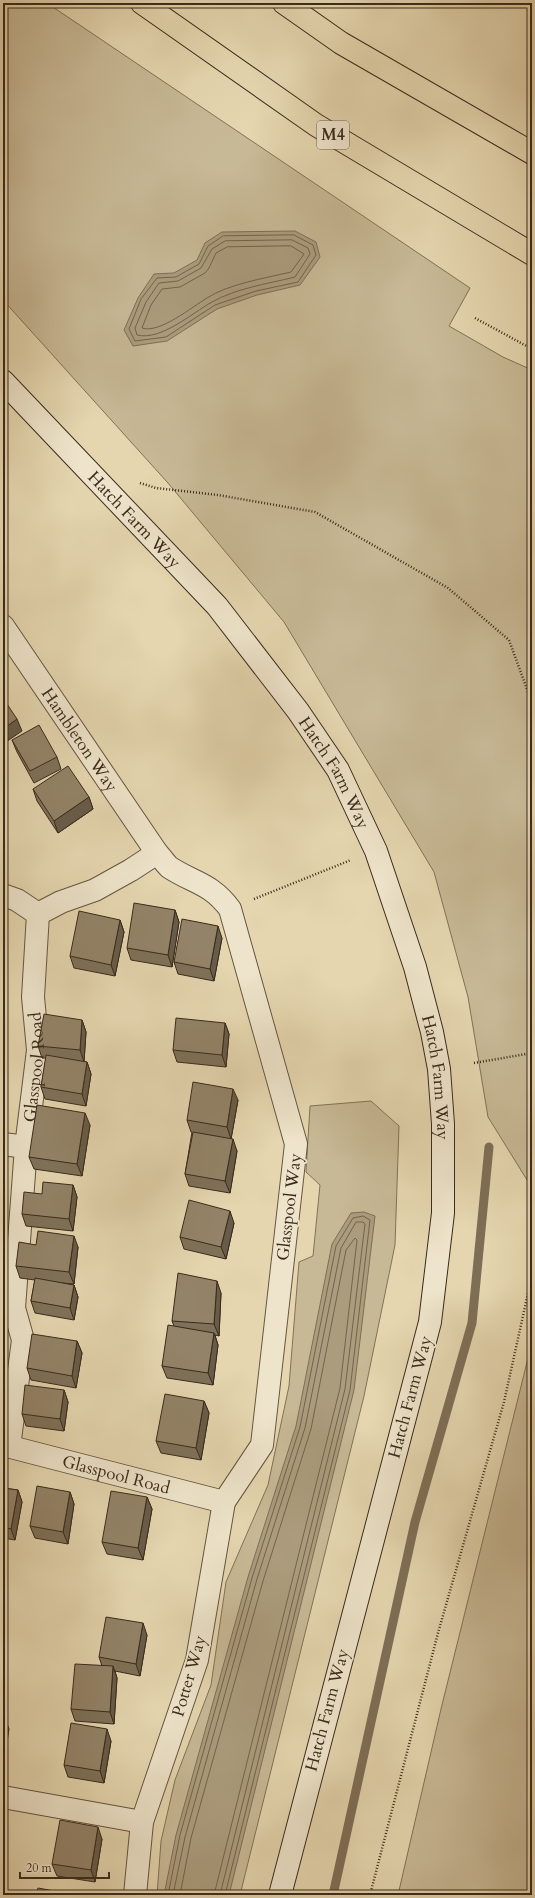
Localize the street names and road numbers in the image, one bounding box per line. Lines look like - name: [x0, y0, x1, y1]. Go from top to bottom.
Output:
- road number: M4: [317, 121, 349, 149]
- street label: Hatch Farm Way: [83, 466, 186, 573]
- street label: Hambleton Way: [36, 683, 123, 796]
- street label: Hatch Farm Way: [293, 712, 375, 832]
- street label: Glasspool Road: [18, 1011, 49, 1123]
- street label: Hatch Farm Way: [416, 1012, 455, 1140]
- street label: Glasspool Way: [271, 1152, 307, 1262]
- street label: Hatch Farm Way: [383, 1333, 437, 1461]
- street label: Glasspool Road: [60, 1449, 173, 1499]
- street label: Potter Way: [166, 1633, 212, 1719]
- street label: Hatch Farm Way: [300, 1646, 354, 1774]

